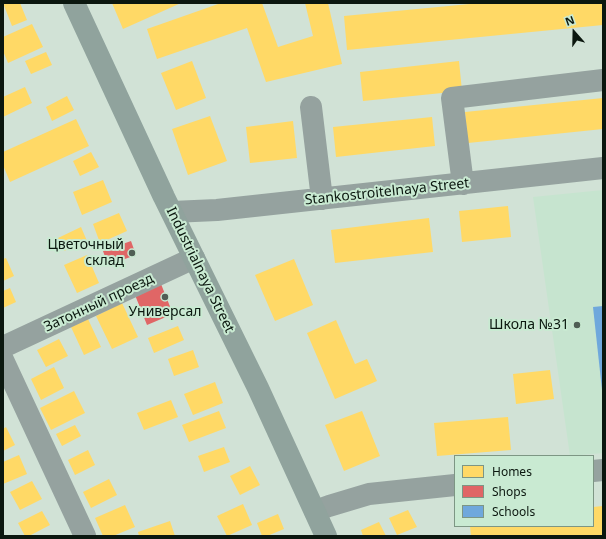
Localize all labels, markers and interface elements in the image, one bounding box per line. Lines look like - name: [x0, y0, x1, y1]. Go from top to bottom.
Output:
- north arrow: [554, 12, 594, 52]
- text: N: [563, 12, 576, 29]
- street label: Stankostroitelnaya Street: [304, 175, 470, 209]
- street label: Industrialnaya Street: [162, 205, 238, 335]
- place label: Цветочный склад: [47, 237, 124, 270]
- marker: Цветочный склад: [127, 248, 137, 258]
- street label: Затонный проезд: [42, 270, 156, 336]
- marker: Универсал: [160, 292, 170, 302]
- place label: Универсал: [129, 304, 201, 320]
- place label: Школа №31: [489, 317, 569, 333]
- marker: Школа №31: [572, 320, 582, 330]
- legend: [454, 455, 594, 527]
- text: Homes: [492, 463, 532, 480]
- text: Shops: [492, 483, 526, 500]
- text: Schools: [492, 503, 535, 520]

